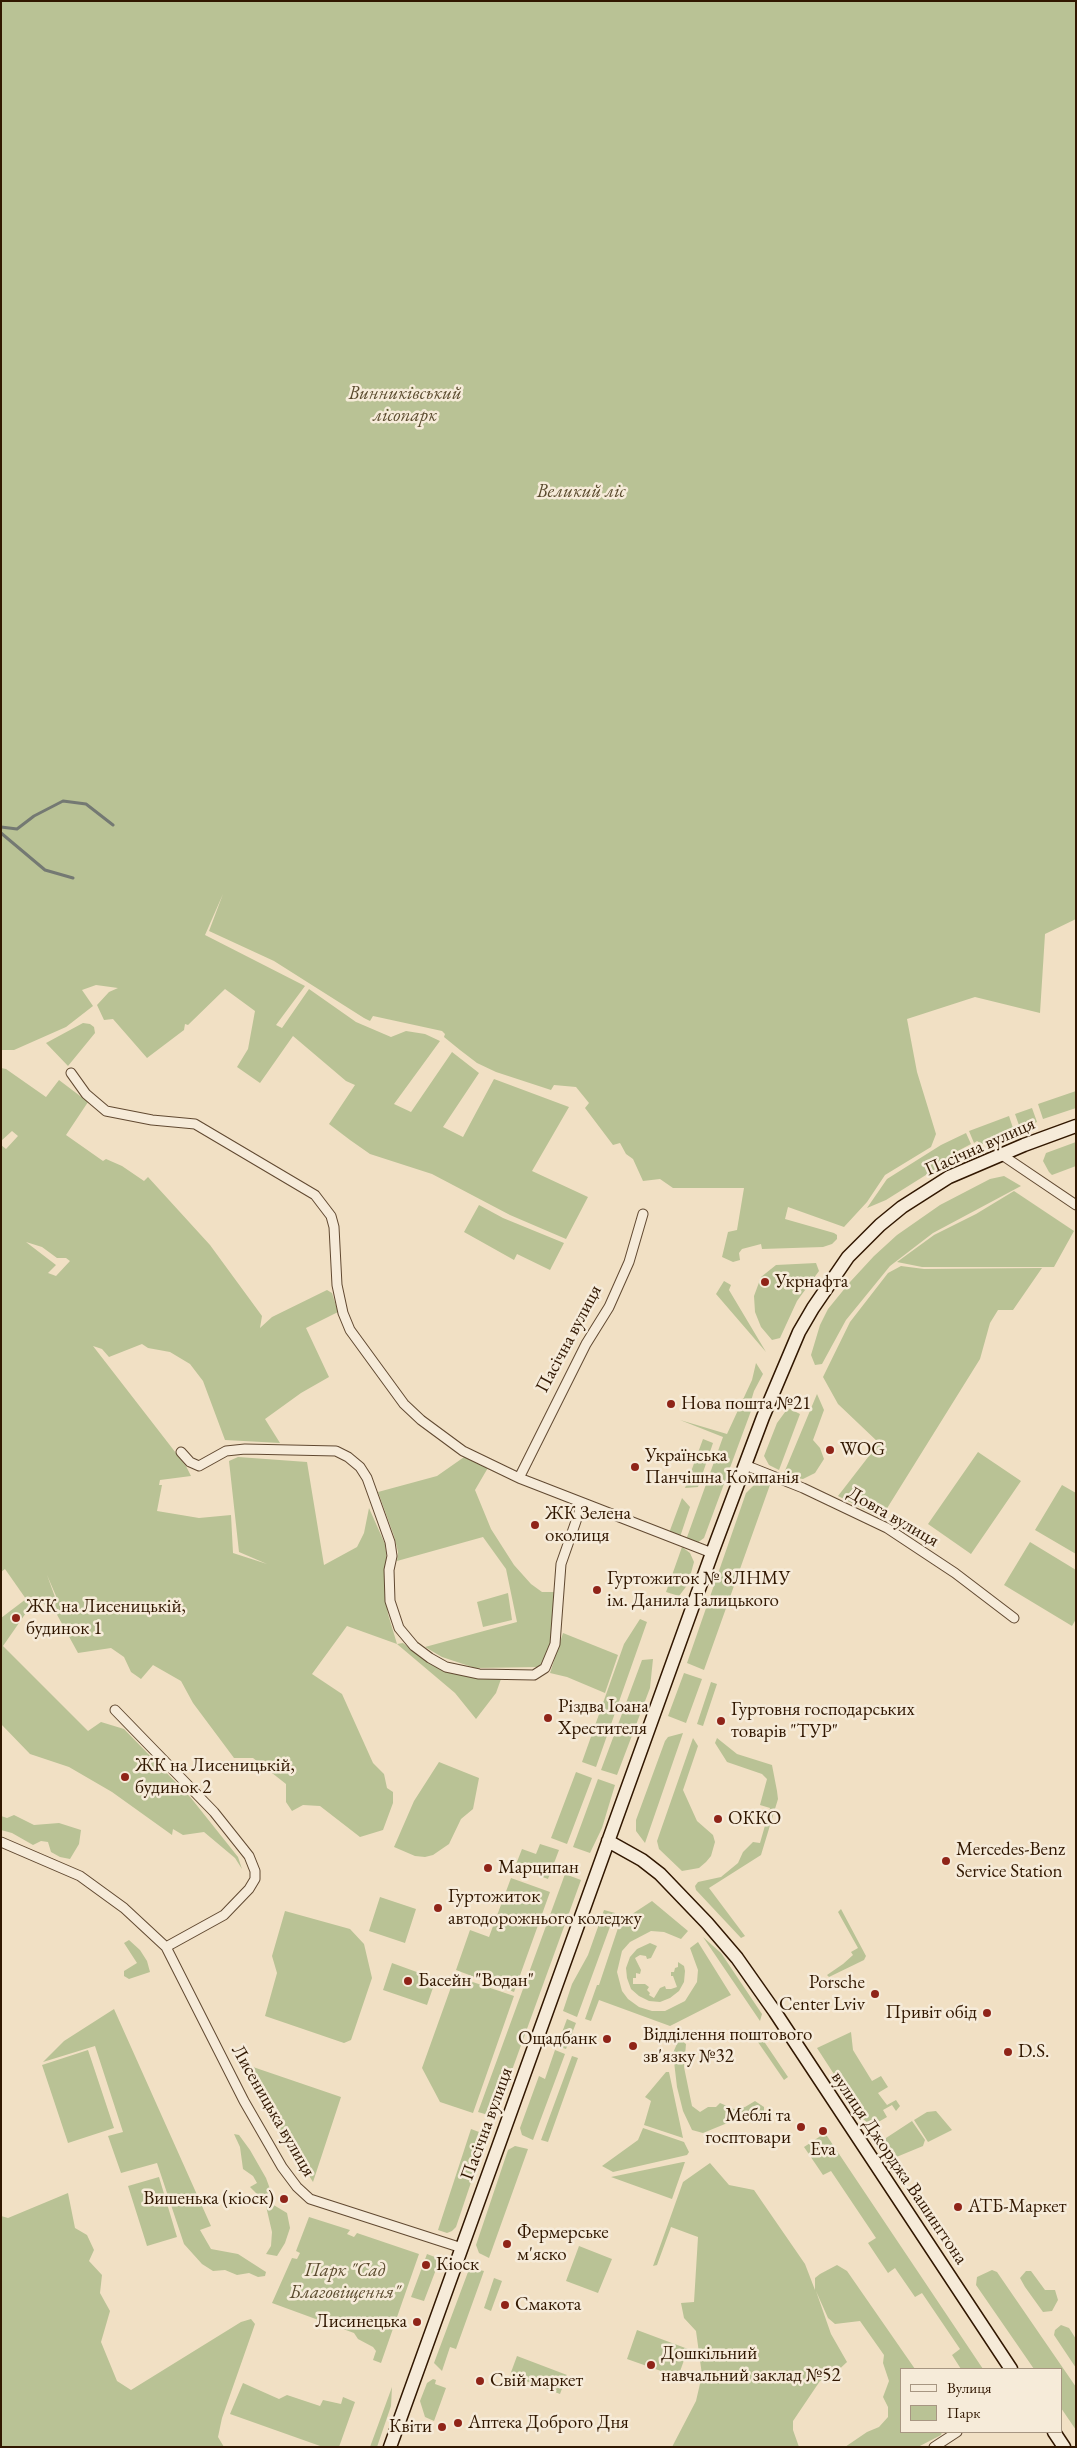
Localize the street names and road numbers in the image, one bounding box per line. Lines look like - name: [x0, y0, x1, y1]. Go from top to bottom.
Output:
- street label: Пасічна вулиця: [921, 1112, 1039, 1182]
- street label: Пасічна вулиця: [531, 1281, 607, 1397]
- street label: Довга вулиця: [843, 1482, 943, 1552]
- street label: Лисеницька вулиця: [226, 2041, 320, 2181]
- street label: Пасічна вулиця: [456, 2064, 518, 2184]
- street label: вулиця Джорджа Вашингтона: [826, 2067, 972, 2269]

